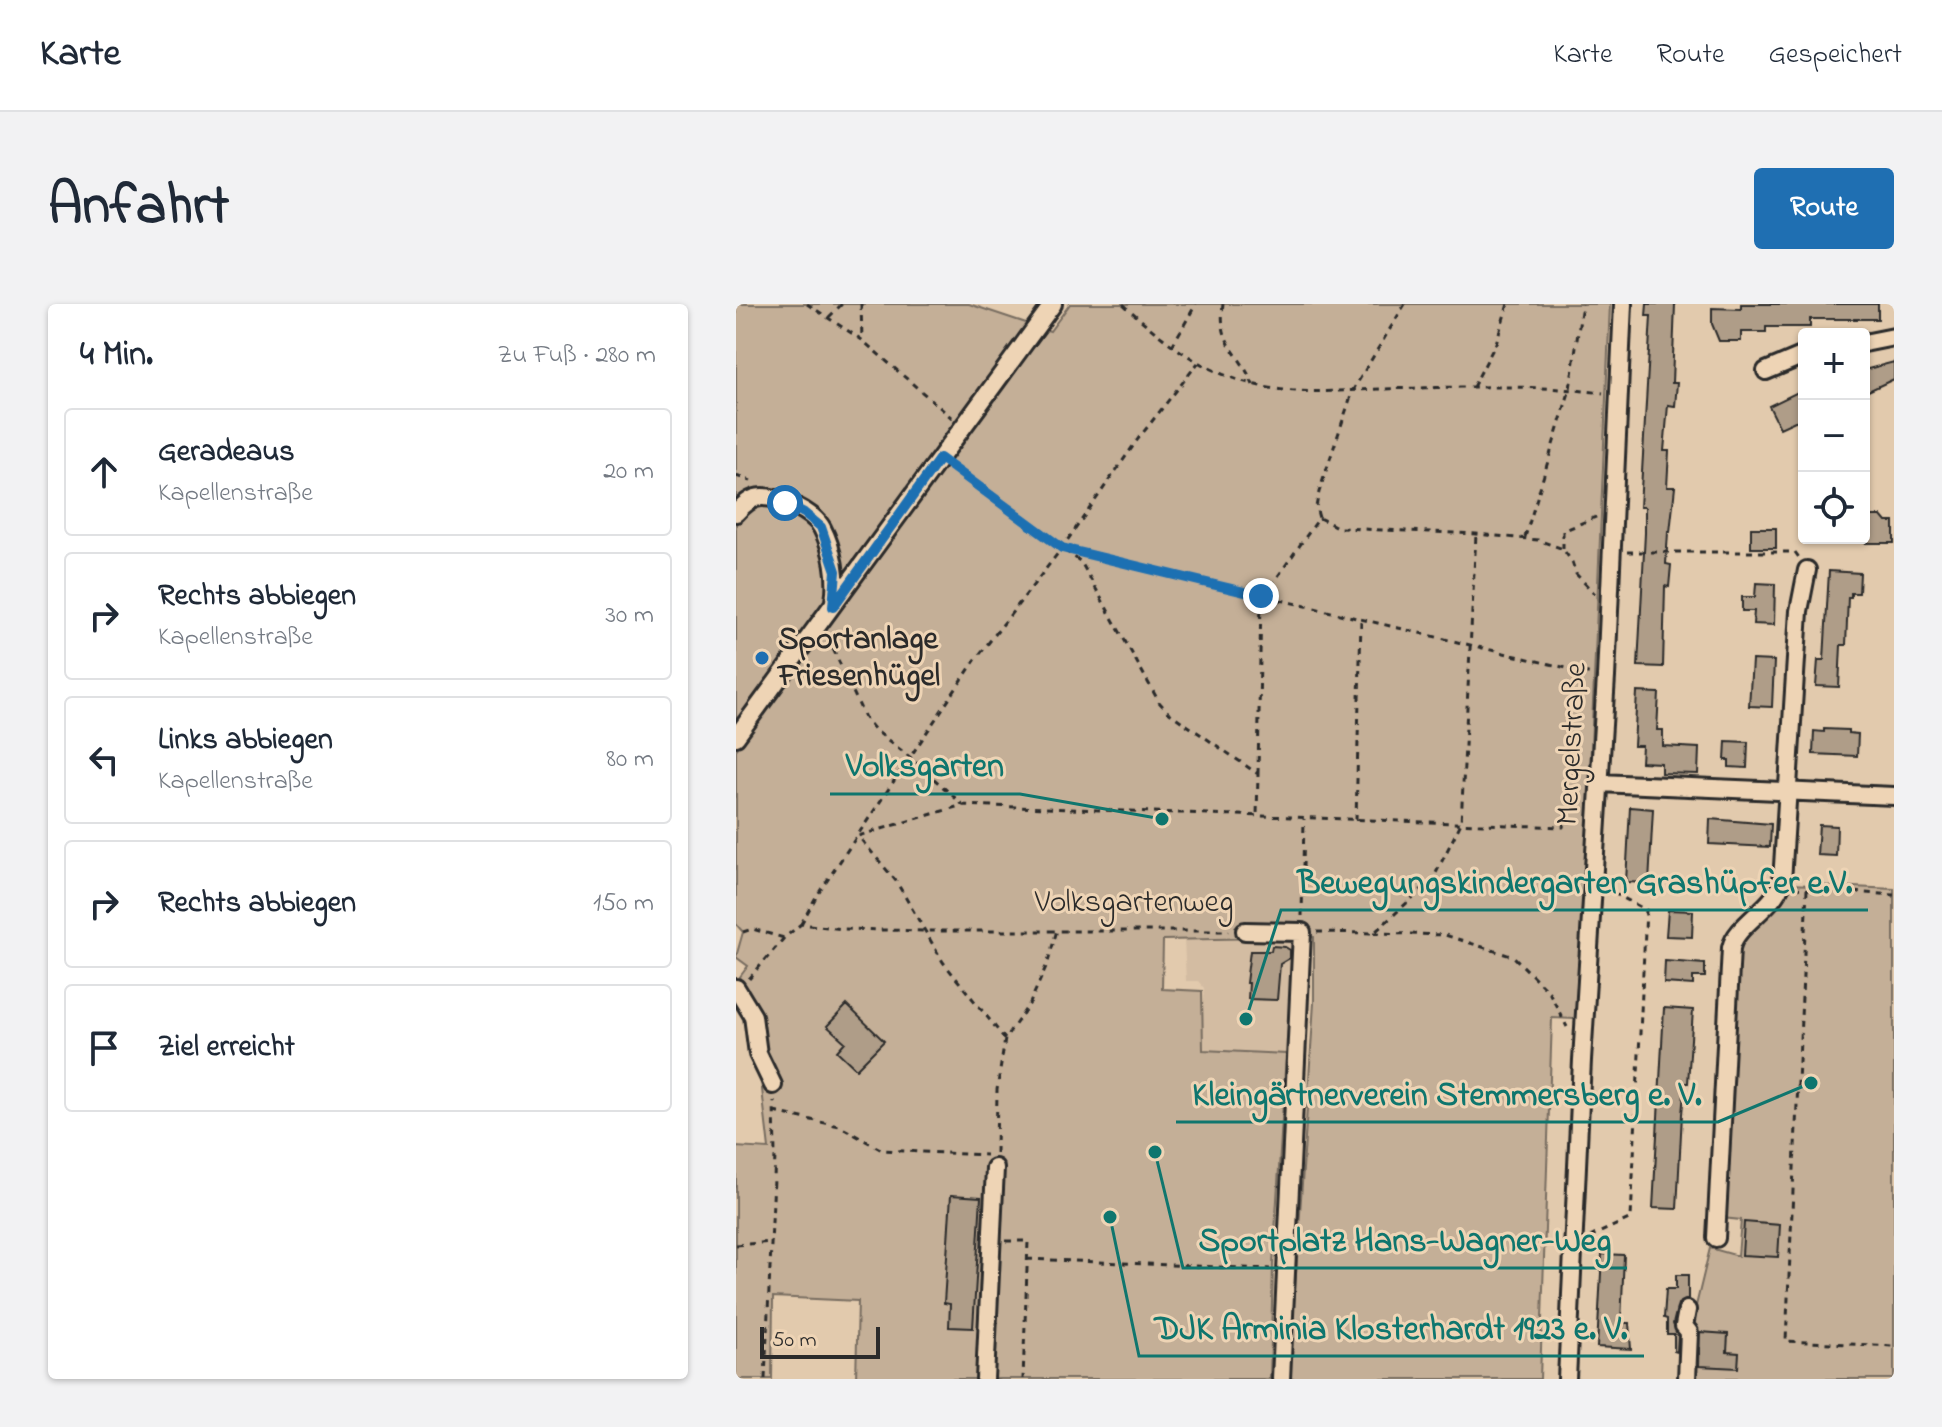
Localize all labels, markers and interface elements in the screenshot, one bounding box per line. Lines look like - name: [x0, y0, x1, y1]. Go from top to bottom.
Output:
- text: Karte: [40, 27, 121, 83]
- text: Karte: [1553, 35, 1613, 76]
- text: Route: [1657, 35, 1724, 76]
- text: Gespeichert: [1768, 35, 1902, 76]
- text: Anfahrt: [48, 168, 229, 249]
- button: Route: [1754, 168, 1894, 249]
- map controls: [1798, 328, 1870, 544]
- button: +: [1798, 328, 1870, 400]
- text: 4 Min.: [80, 331, 153, 381]
- text: Zu Fuß · 280 m: [497, 337, 656, 375]
- button: −: [1798, 400, 1870, 472]
- text: Geradeaus: [158, 431, 295, 475]
- icon: ahead: [82, 450, 126, 494]
- text: 20 m: [603, 453, 654, 491]
- button: locate: [1798, 472, 1870, 544]
- text: Kapellenstraße: [158, 475, 313, 513]
- route start: [767, 485, 803, 521]
- text: Rechts abbiegen: [158, 575, 356, 619]
- route end: [1243, 578, 1279, 614]
- icon: right: [82, 594, 126, 638]
- text: 30 m: [605, 597, 654, 635]
- place label: Sportanlage Friesenhügel: [776, 617, 940, 702]
- text: Kapellenstraße: [158, 619, 313, 657]
- marker: Sportanlage Friesenhügel: [753, 649, 771, 667]
- street label: Mergelstraße: [1545, 661, 1601, 827]
- text: Links abbiegen: [158, 719, 333, 763]
- callout: Volksgarten: [830, 736, 1020, 794]
- icon: left: [82, 738, 126, 782]
- text: 80 m: [606, 741, 654, 779]
- text: Volksgarten: [845, 743, 1004, 794]
- text: Kapellenstraße: [158, 763, 313, 801]
- callout: Bewegungskindergarten Grashüpfer e.V.: [1281, 852, 1868, 910]
- text: Bewegungskindergarten Grashüpfer e.V.: [1295, 860, 1853, 911]
- street label: Volksgartenweg: [1034, 880, 1233, 927]
- icon: right: [82, 882, 126, 926]
- text: Rechts abbiegen: [158, 882, 356, 926]
- text: 150 m: [593, 885, 654, 923]
- icon: arrive: [82, 1026, 126, 1070]
- text: Ziel erreicht: [158, 1026, 295, 1070]
- callout: Kleingärtnerverein Stemmersberg e. V.: [1176, 1064, 1718, 1122]
- text: Kleingärtnerverein Stemmersberg e. V.: [1192, 1072, 1702, 1123]
- callout: Sportplatz Hans-Wagner-Weg: [1183, 1210, 1627, 1268]
- text: Sportplatz Hans-Wagner-Weg: [1199, 1218, 1611, 1269]
- callout: DJK Arminia Klosterhardt 1923 e. V.: [1139, 1298, 1644, 1356]
- text: DJK Arminia Klosterhardt 1923 e. V.: [1153, 1306, 1627, 1356]
- scale bar: [760, 1323, 880, 1359]
- text: 50 m: [772, 1325, 817, 1357]

